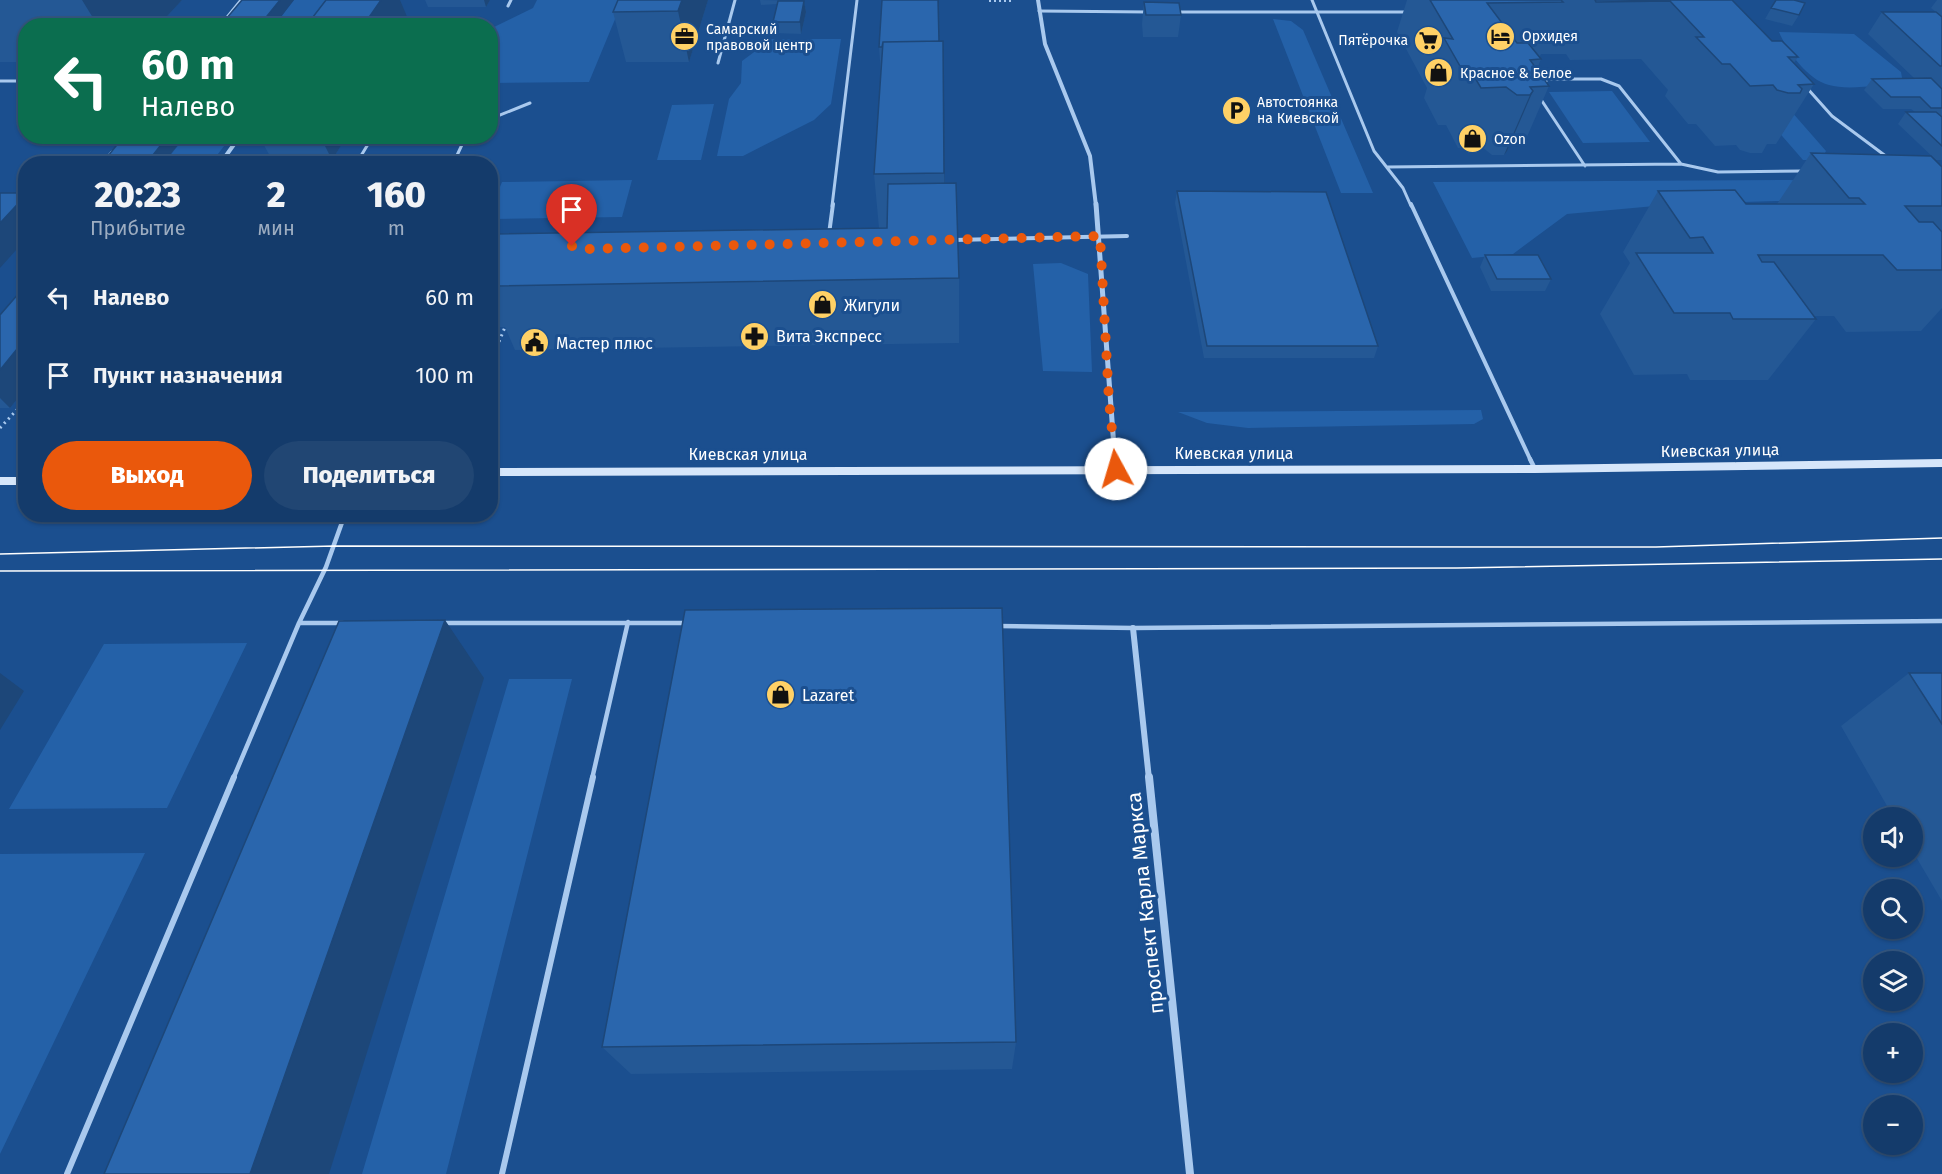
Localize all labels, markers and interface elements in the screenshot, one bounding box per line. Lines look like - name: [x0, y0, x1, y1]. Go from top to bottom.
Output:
- hotel icon: Орхидея: [1485, 20, 1517, 52]
- office icon: Самарский правовой центр: [669, 21, 701, 53]
- place label: Самарский правовой центр: [706, 21, 813, 54]
- supermarket icon: Пятёрочка: [1413, 24, 1445, 56]
- place label: Орхидея: [1522, 28, 1578, 45]
- place label: Пятёрочка: [1338, 32, 1408, 49]
- text: 60 m: [141, 40, 235, 90]
- icon: left: [42, 42, 120, 120]
- shop icon: Красное & Белое: [1423, 57, 1455, 89]
- place label: Красное & Белое: [1460, 65, 1572, 82]
- text: Налево: [141, 91, 235, 123]
- parking icon: Автостоянка на Киевской: [1220, 94, 1252, 126]
- place label: Автостоянка на Киевской: [1257, 94, 1339, 127]
- shop icon: Ozon: [1457, 123, 1489, 155]
- place label: Ozon: [1494, 131, 1526, 148]
- text: 20:23: [95, 173, 181, 217]
- text: 2: [267, 173, 286, 217]
- text: 160: [367, 173, 426, 217]
- pin: [546, 184, 597, 246]
- icon: arrive: [555, 193, 588, 226]
- text: Прибытие: [90, 216, 186, 240]
- text: мин: [258, 216, 295, 240]
- text: m: [388, 216, 405, 240]
- icon: left: [42, 281, 75, 314]
- text: Налево: [93, 284, 169, 311]
- text: 60 m: [425, 284, 474, 311]
- shop icon: Жигули: [807, 289, 839, 321]
- place label: Жигули: [844, 296, 900, 315]
- pharmacy icon: Вита Экспресс: [739, 320, 771, 352]
- public building icon: Мастер плюс: [519, 327, 551, 359]
- place label: Вита Экспресс: [776, 327, 882, 346]
- place label: Мастер плюс: [556, 334, 653, 353]
- icon: arrive: [42, 359, 75, 392]
- text: Пункт назначения: [93, 362, 283, 389]
- text: 100 m: [415, 362, 474, 389]
- position arrow: [1084, 437, 1148, 501]
- street label: Киевская улица: [1660, 440, 1780, 461]
- button: Выход: [42, 441, 252, 510]
- button: Поделиться: [264, 441, 474, 510]
- street label: Киевская улица: [1175, 444, 1293, 463]
- street label: Киевская улица: [689, 445, 807, 464]
- shop icon: Lazaret: [765, 679, 797, 711]
- place label: Lazaret: [802, 686, 854, 705]
- street label: проспект Карла Маркса: [1121, 791, 1169, 1015]
- map controls: [1863, 807, 1923, 1155]
- button: sound: [1863, 807, 1923, 867]
- button: search: [1863, 879, 1923, 939]
- button: layers: [1863, 951, 1923, 1011]
- button: +: [1863, 1023, 1923, 1083]
- button: −: [1863, 1095, 1923, 1155]

